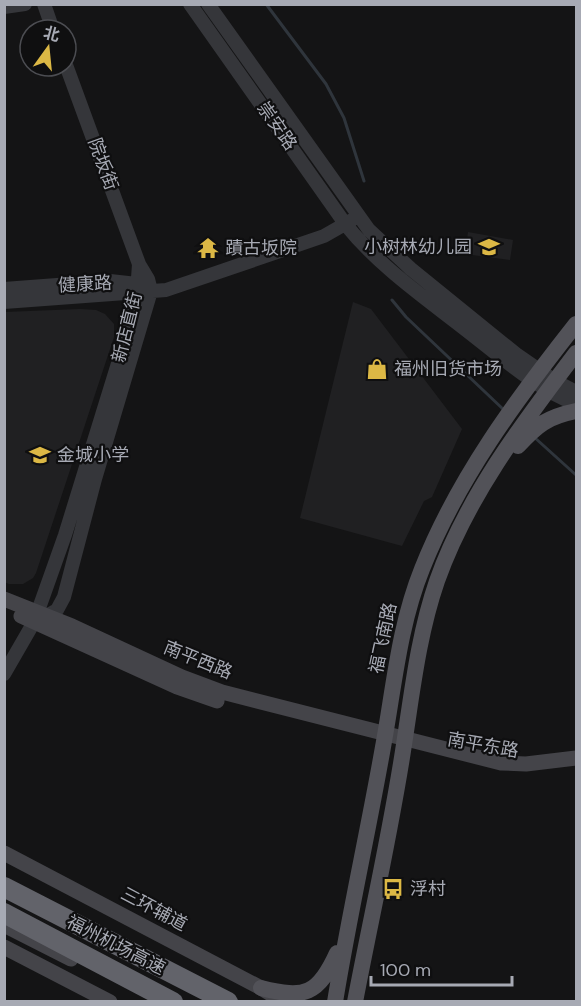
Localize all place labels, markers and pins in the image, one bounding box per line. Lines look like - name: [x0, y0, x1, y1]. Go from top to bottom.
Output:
- place label: 小树林幼儿园: [364, 235, 472, 259]
- school or university icon: 小树林幼儿园: [477, 235, 501, 259]
- temple icon: 蹟古坂院: [196, 236, 220, 260]
- place label: 蹟古坂院: [225, 236, 297, 260]
- shop icon: 福州旧货市场: [365, 357, 389, 381]
- place label: 福州旧货市场: [394, 357, 502, 381]
- school or university icon: 金城小学: [28, 443, 52, 467]
- place label: 金城小学: [57, 443, 129, 467]
- bus stop icon: 浮村: [381, 877, 405, 901]
- place label: 浮村: [410, 877, 446, 901]

